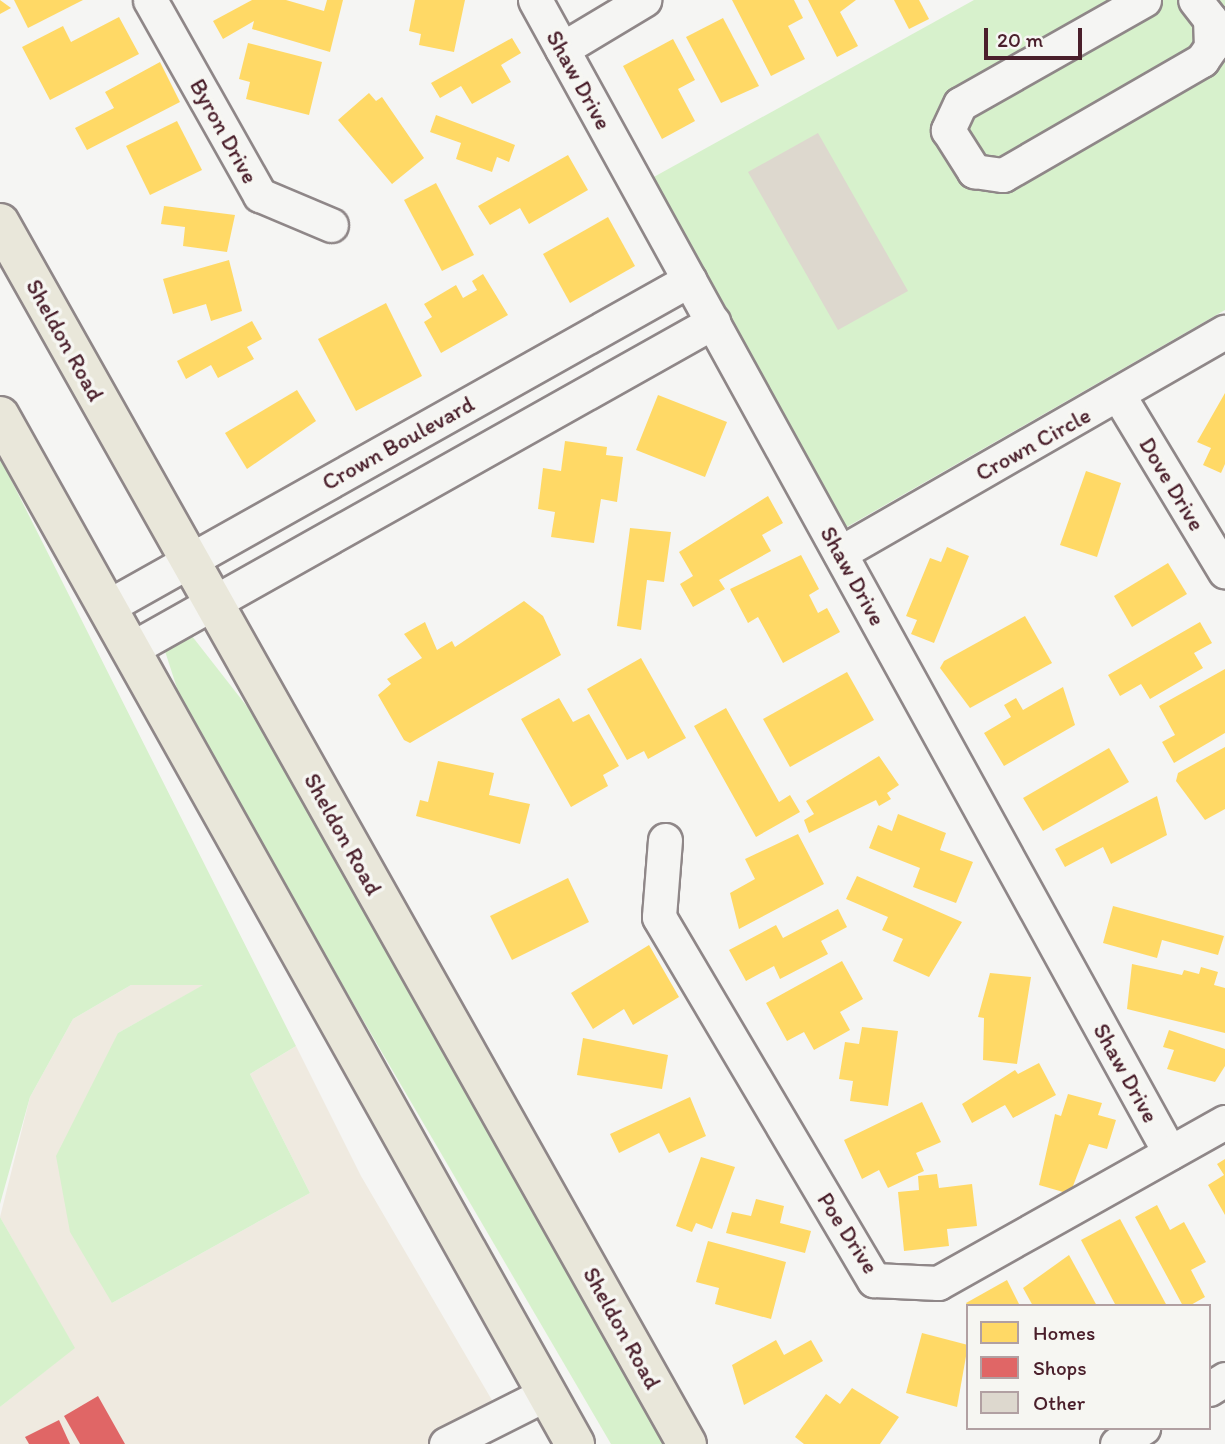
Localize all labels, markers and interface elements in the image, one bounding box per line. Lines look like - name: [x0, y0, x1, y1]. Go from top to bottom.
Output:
- scale bar: [987, 14, 1085, 58]
- street label: Shaw Drive: [540, 25, 618, 135]
- text: 20 m: [997, 27, 1043, 52]
- street label: Byron Drive: [184, 74, 264, 188]
- street label: Sheldon Road: [20, 274, 110, 406]
- street label: Crown Boulevard: [317, 390, 479, 496]
- street label: Crown Circle: [971, 401, 1095, 487]
- street label: Dove Drive: [1133, 432, 1211, 536]
- street label: Shaw Drive: [814, 521, 892, 631]
- street label: Sheldon Road: [298, 768, 388, 900]
- street label: Shaw Drive: [1087, 1018, 1165, 1128]
- street label: Poe Drive: [811, 1187, 885, 1279]
- street label: Sheldon Road: [577, 1262, 667, 1394]
- legend: [966, 1304, 1211, 1430]
- text: Homes: [1033, 1320, 1095, 1345]
- text: Shops: [1033, 1355, 1087, 1380]
- text: Other: [1033, 1390, 1085, 1415]

